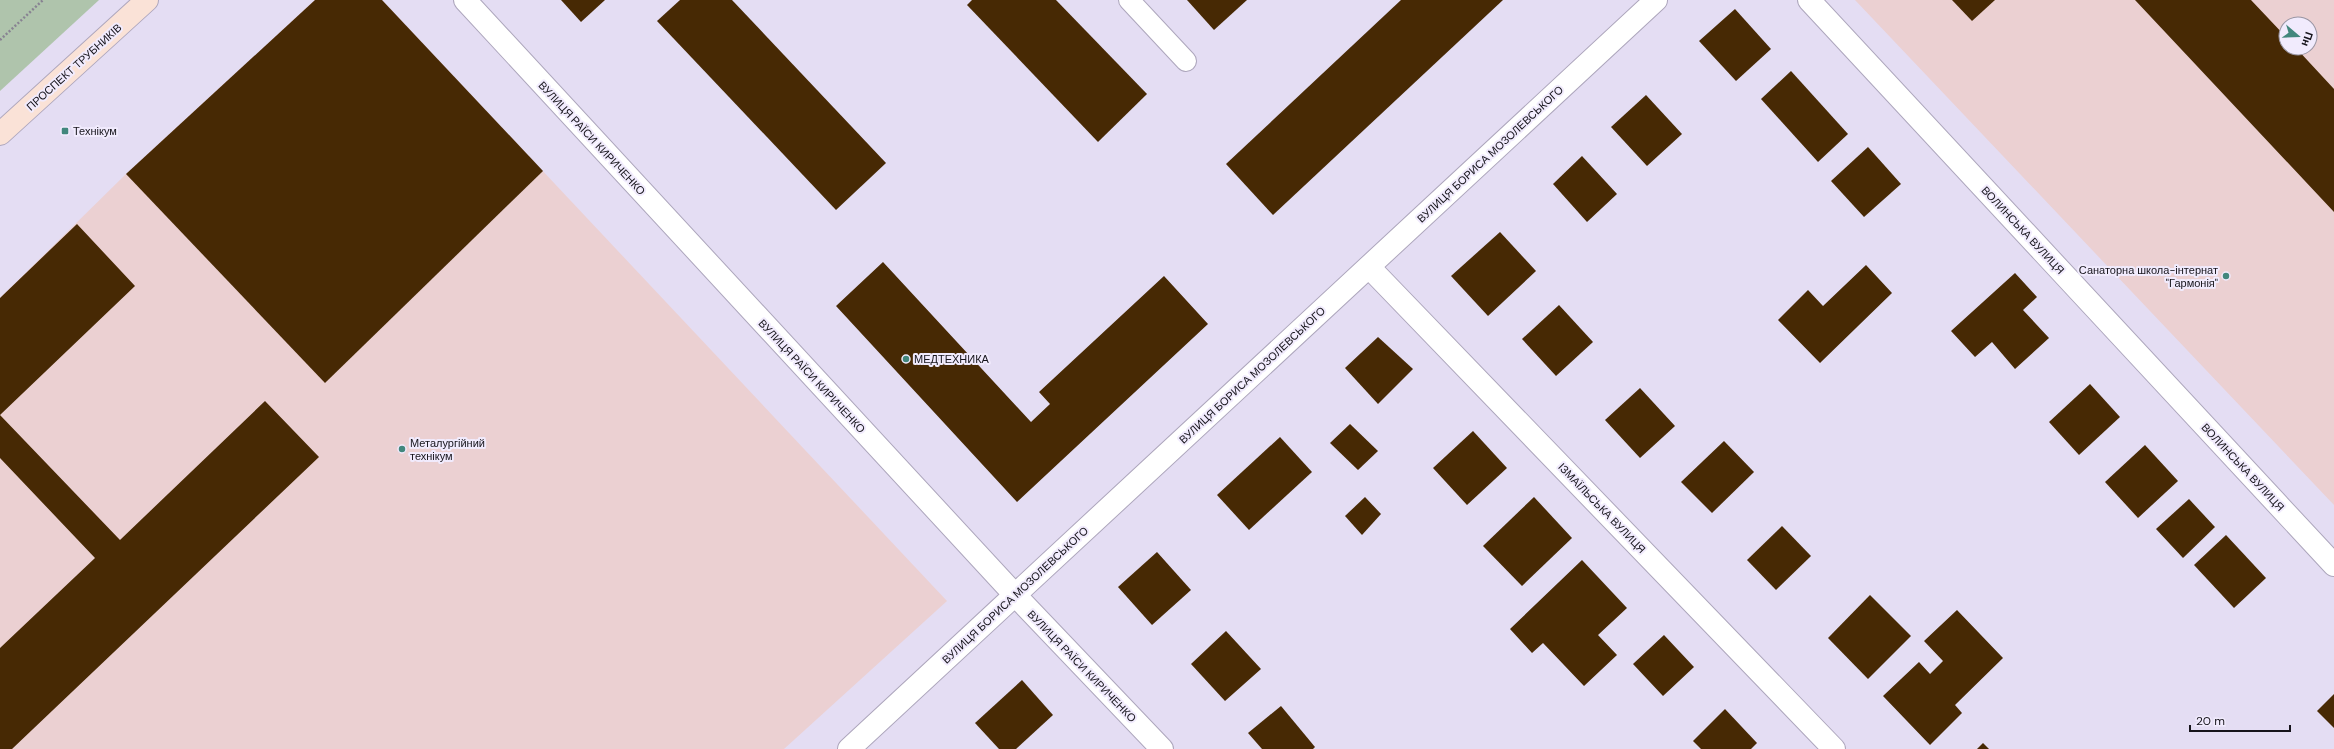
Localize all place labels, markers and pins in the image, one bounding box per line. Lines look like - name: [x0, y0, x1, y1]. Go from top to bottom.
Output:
- place label: Технікум: [73, 124, 117, 138]
- marker: Технікум: [60, 126, 70, 136]
- place label: Санаторна школа-інтернат "Гармонія": [2079, 263, 2218, 290]
- marker: Санаторна школа-інтернат "Гармонія": [2221, 271, 2231, 281]
- place label: МЕДТЕХНИКА: [914, 352, 990, 366]
- marker: МЕДТЕХНИКА: [901, 354, 911, 364]
- place label: Металургійний технікум: [410, 436, 485, 463]
- marker: Металургійний технікум: [397, 444, 407, 454]

